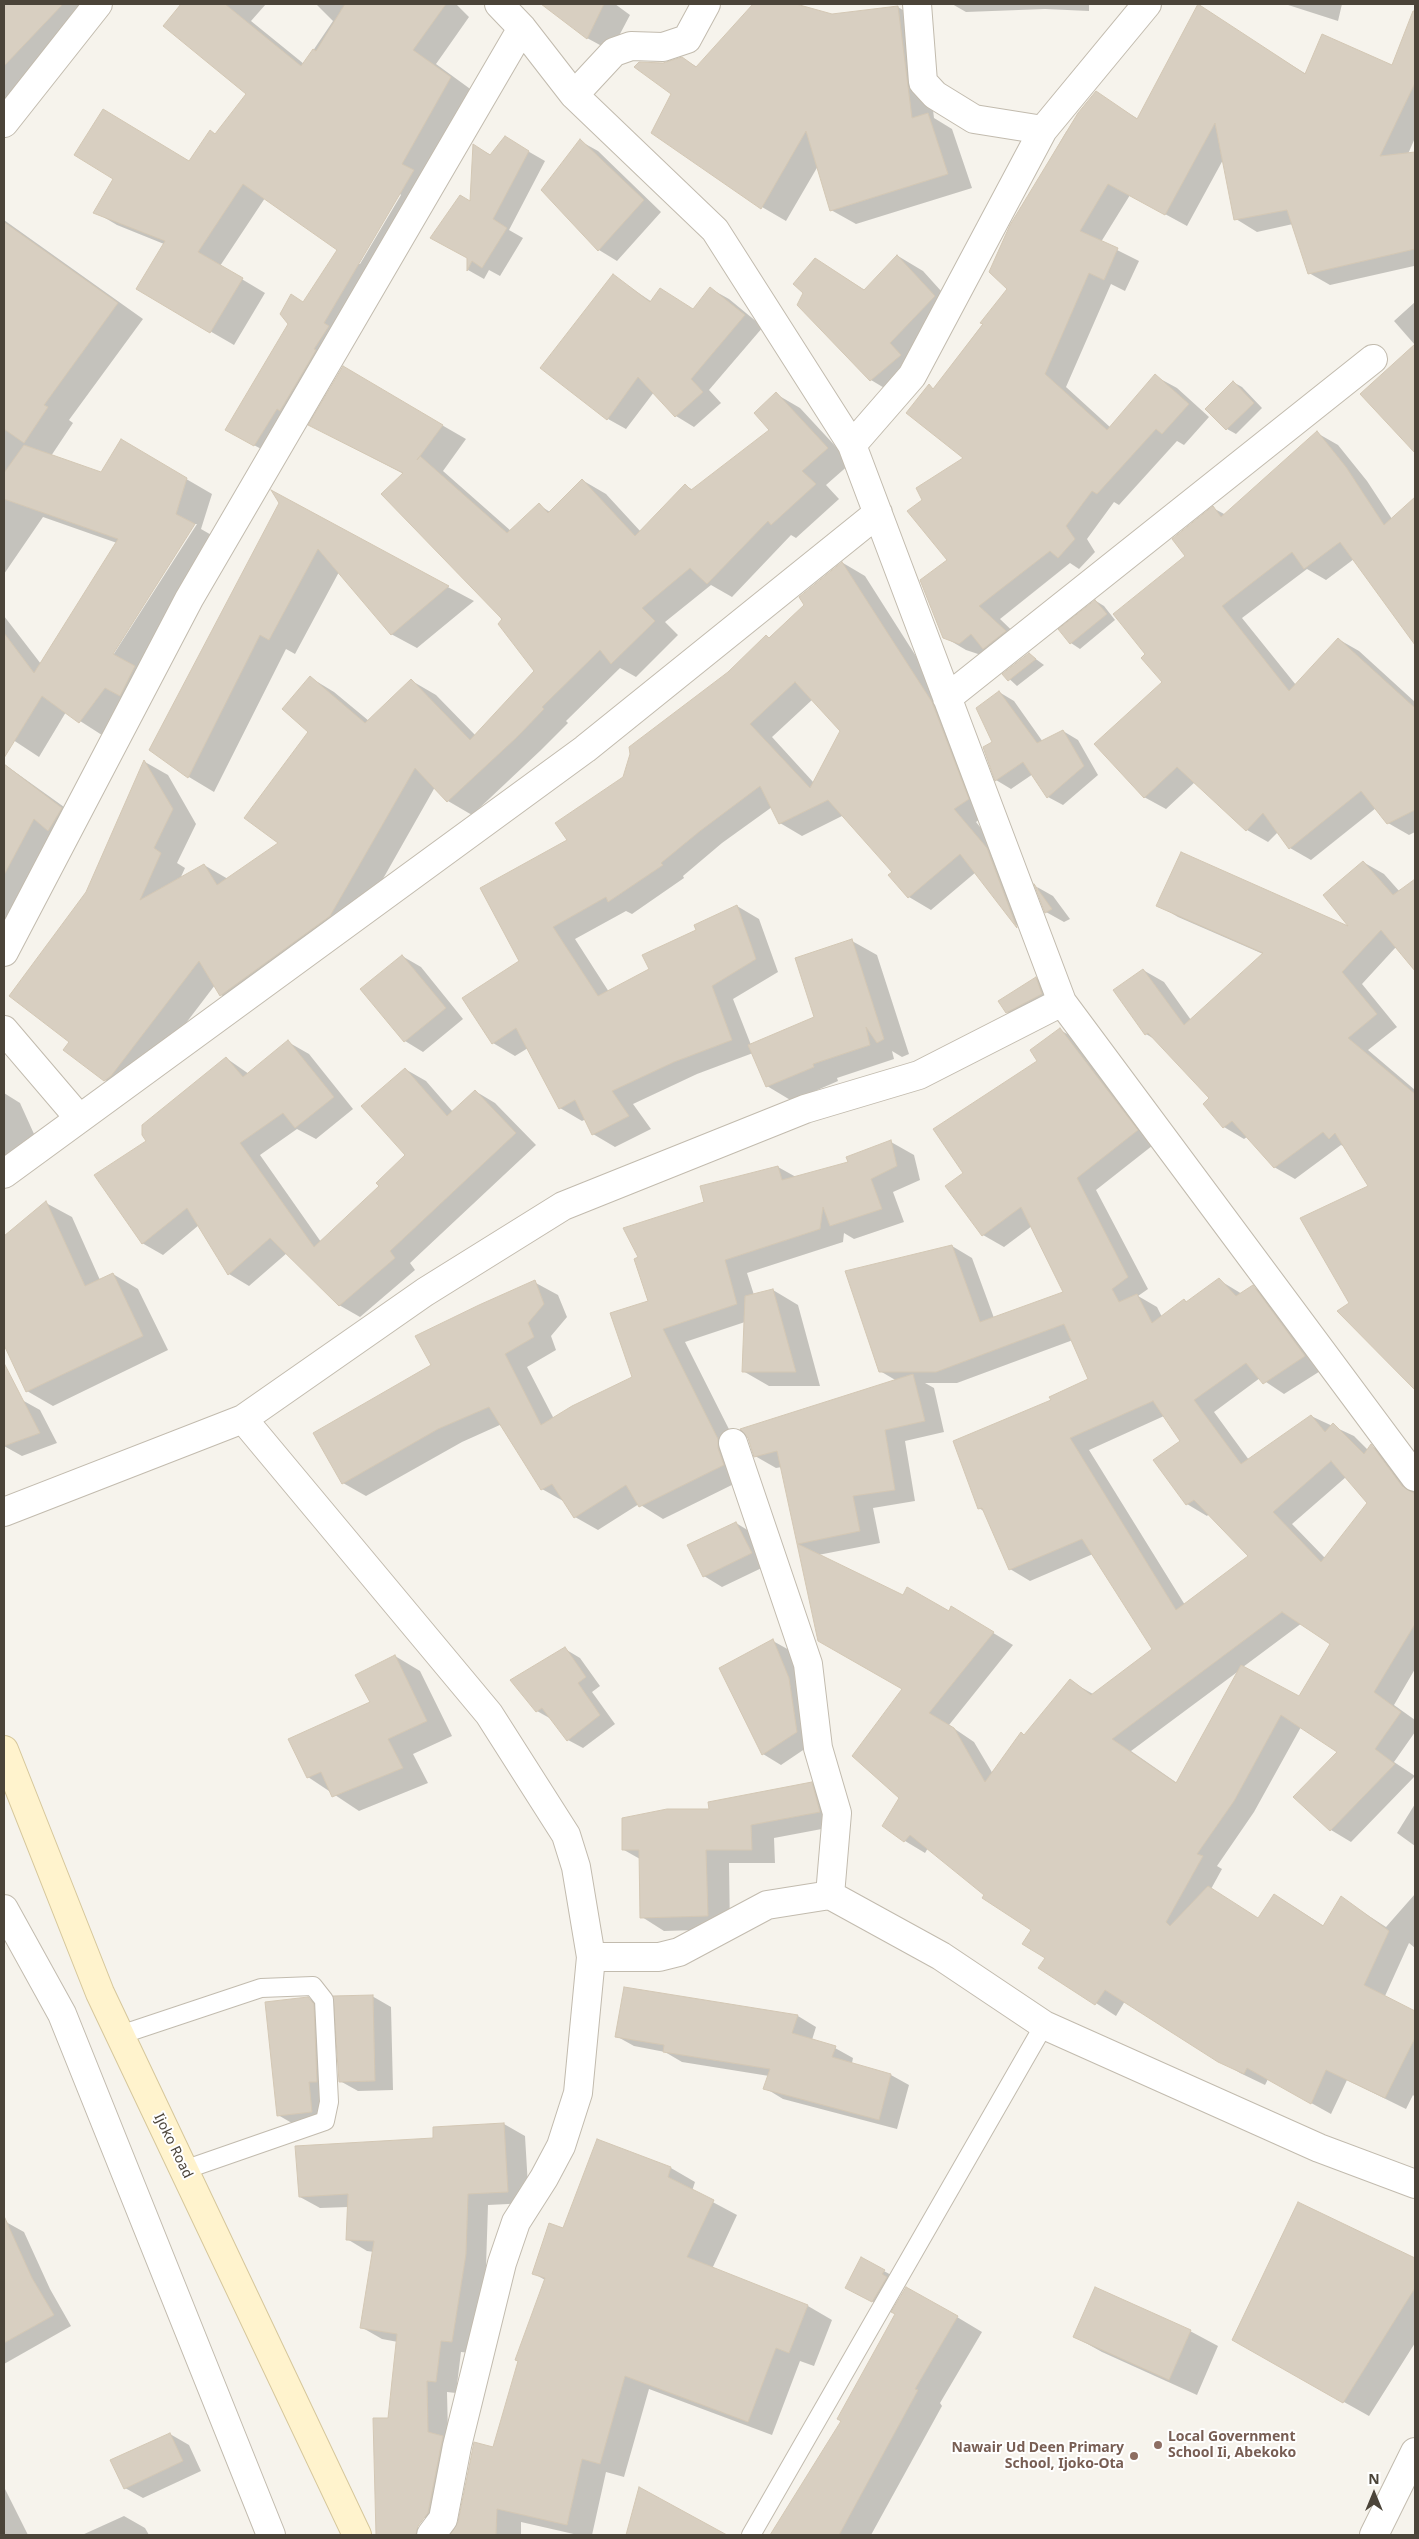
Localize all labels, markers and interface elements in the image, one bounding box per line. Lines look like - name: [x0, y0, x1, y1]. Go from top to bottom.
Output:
- street label: Ijoko Road: [150, 2111, 196, 2181]
- place label: Local Government School Ii, Abekoko: [1168, 2429, 1296, 2462]
- marker: Local Government School Ii, Abekoko: [1152, 2439, 1164, 2451]
- place label: Nawair Ud Deen Primary School, Ijoko-Ota: [952, 2440, 1124, 2472]
- marker: Nawair Ud Deen Primary School, Ijoko-Ota: [1128, 2450, 1140, 2462]
- north arrow: [1349, 2469, 1399, 2519]
- text: N: [1368, 2469, 1380, 2488]

